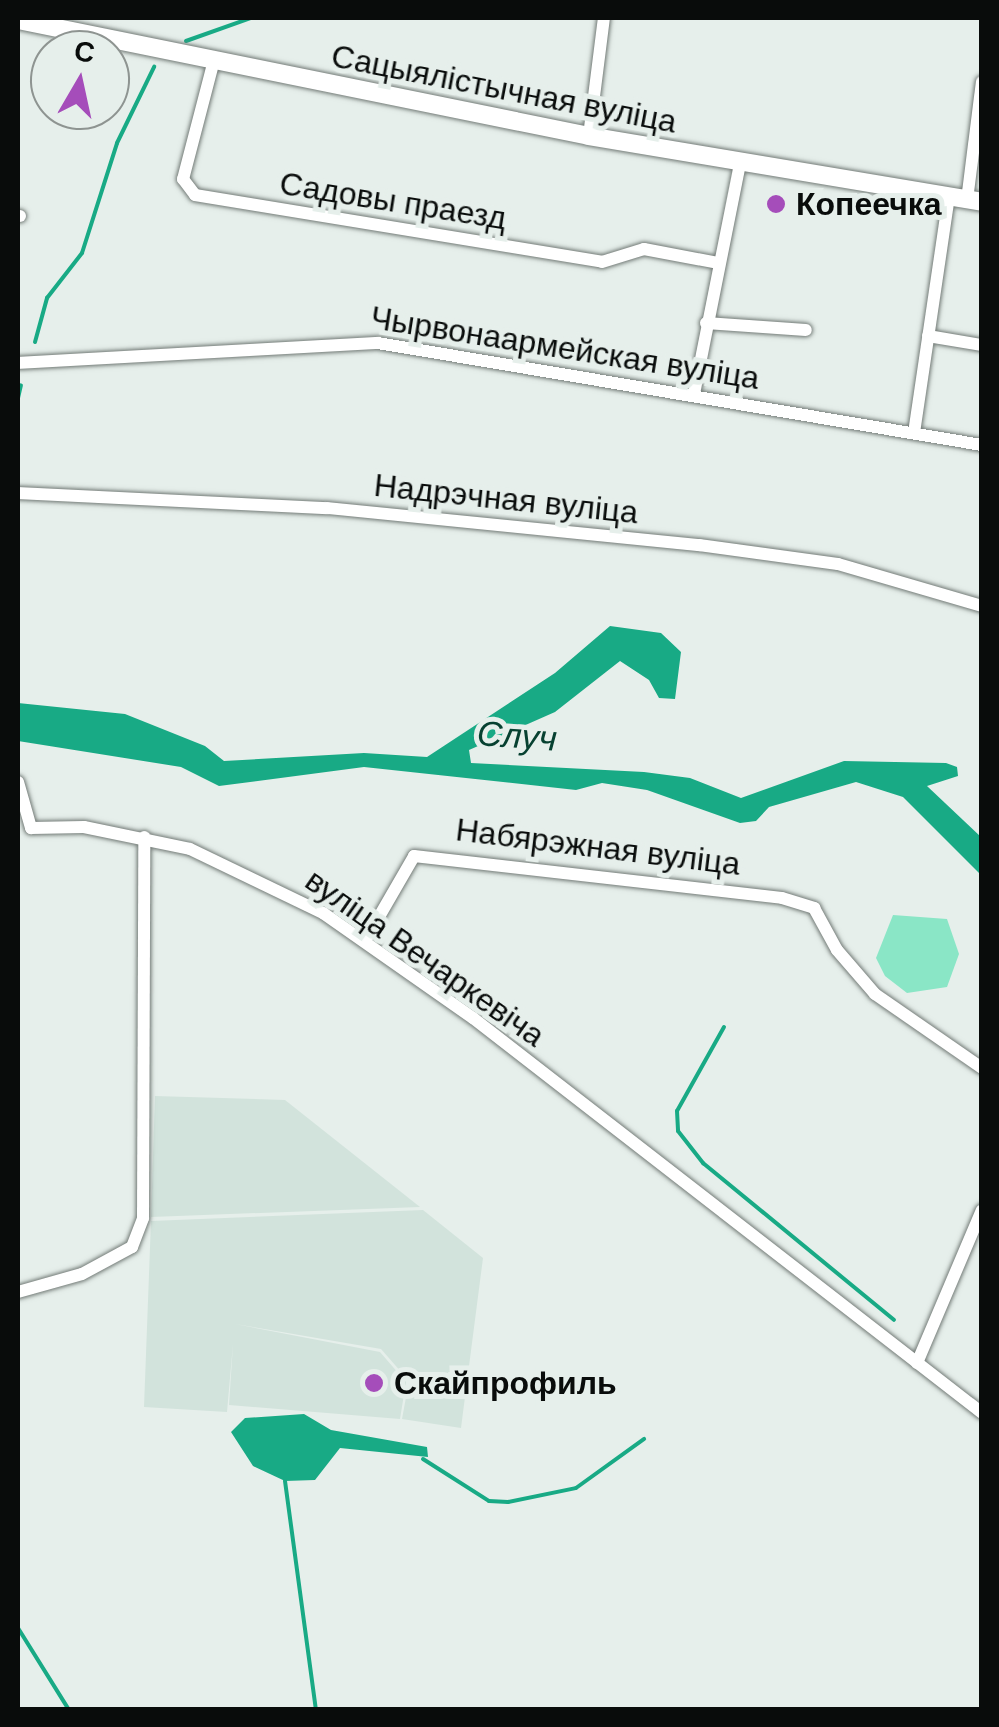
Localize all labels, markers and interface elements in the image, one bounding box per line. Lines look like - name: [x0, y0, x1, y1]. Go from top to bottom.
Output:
- north arrow: [30, 30, 130, 130]
- text: С: [72, 32, 97, 72]
- street label: Сацыялістычная вуліца: [328, 37, 680, 141]
- street label: Садовы праезд: [277, 164, 509, 238]
- place label: Копеечка: [796, 185, 942, 223]
- marker: Копеечка: [765, 193, 787, 215]
- street label: Чырвонаармейская вуліца: [368, 298, 762, 398]
- street label: Надрэчная вуліца: [372, 466, 640, 532]
- water label: Случ: [476, 712, 558, 760]
- street label: Набярэжная вуліца: [454, 811, 742, 883]
- street label: вуліца Вечаркевіча: [298, 861, 552, 1055]
- place label: Скайпрофиль: [394, 1364, 617, 1402]
- marker: Скайпрофиль: [363, 1372, 385, 1394]

